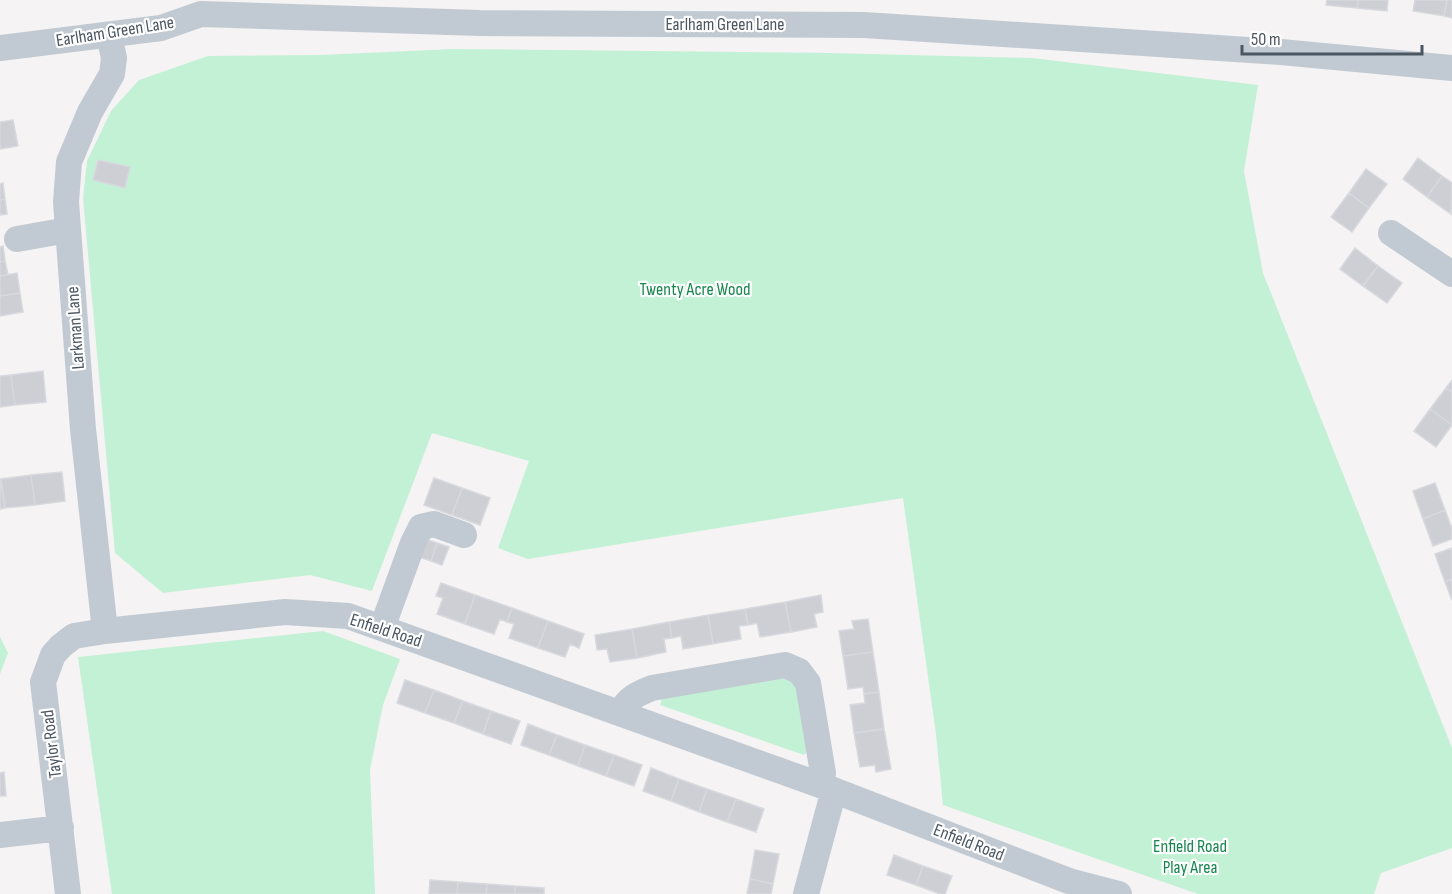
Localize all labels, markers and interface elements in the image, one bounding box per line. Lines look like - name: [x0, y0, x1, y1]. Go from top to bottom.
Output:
- street label: Earlham Green Lane: [55, 12, 176, 51]
- street label: Earlham Green Lane: [665, 14, 785, 35]
- scale bar: [1242, 18, 1422, 56]
- text: 50 m: [1251, 29, 1281, 50]
- park label: Twenty Acre Wood: [640, 279, 750, 300]
- street label: Larkman Lane: [62, 286, 89, 370]
- street label: Enfield Road: [347, 609, 424, 652]
- street label: Taylor Road: [37, 709, 66, 779]
- street label: Enfield Road: [931, 819, 1007, 866]
- park label: Enfield Road Play Area: [1153, 836, 1227, 878]

